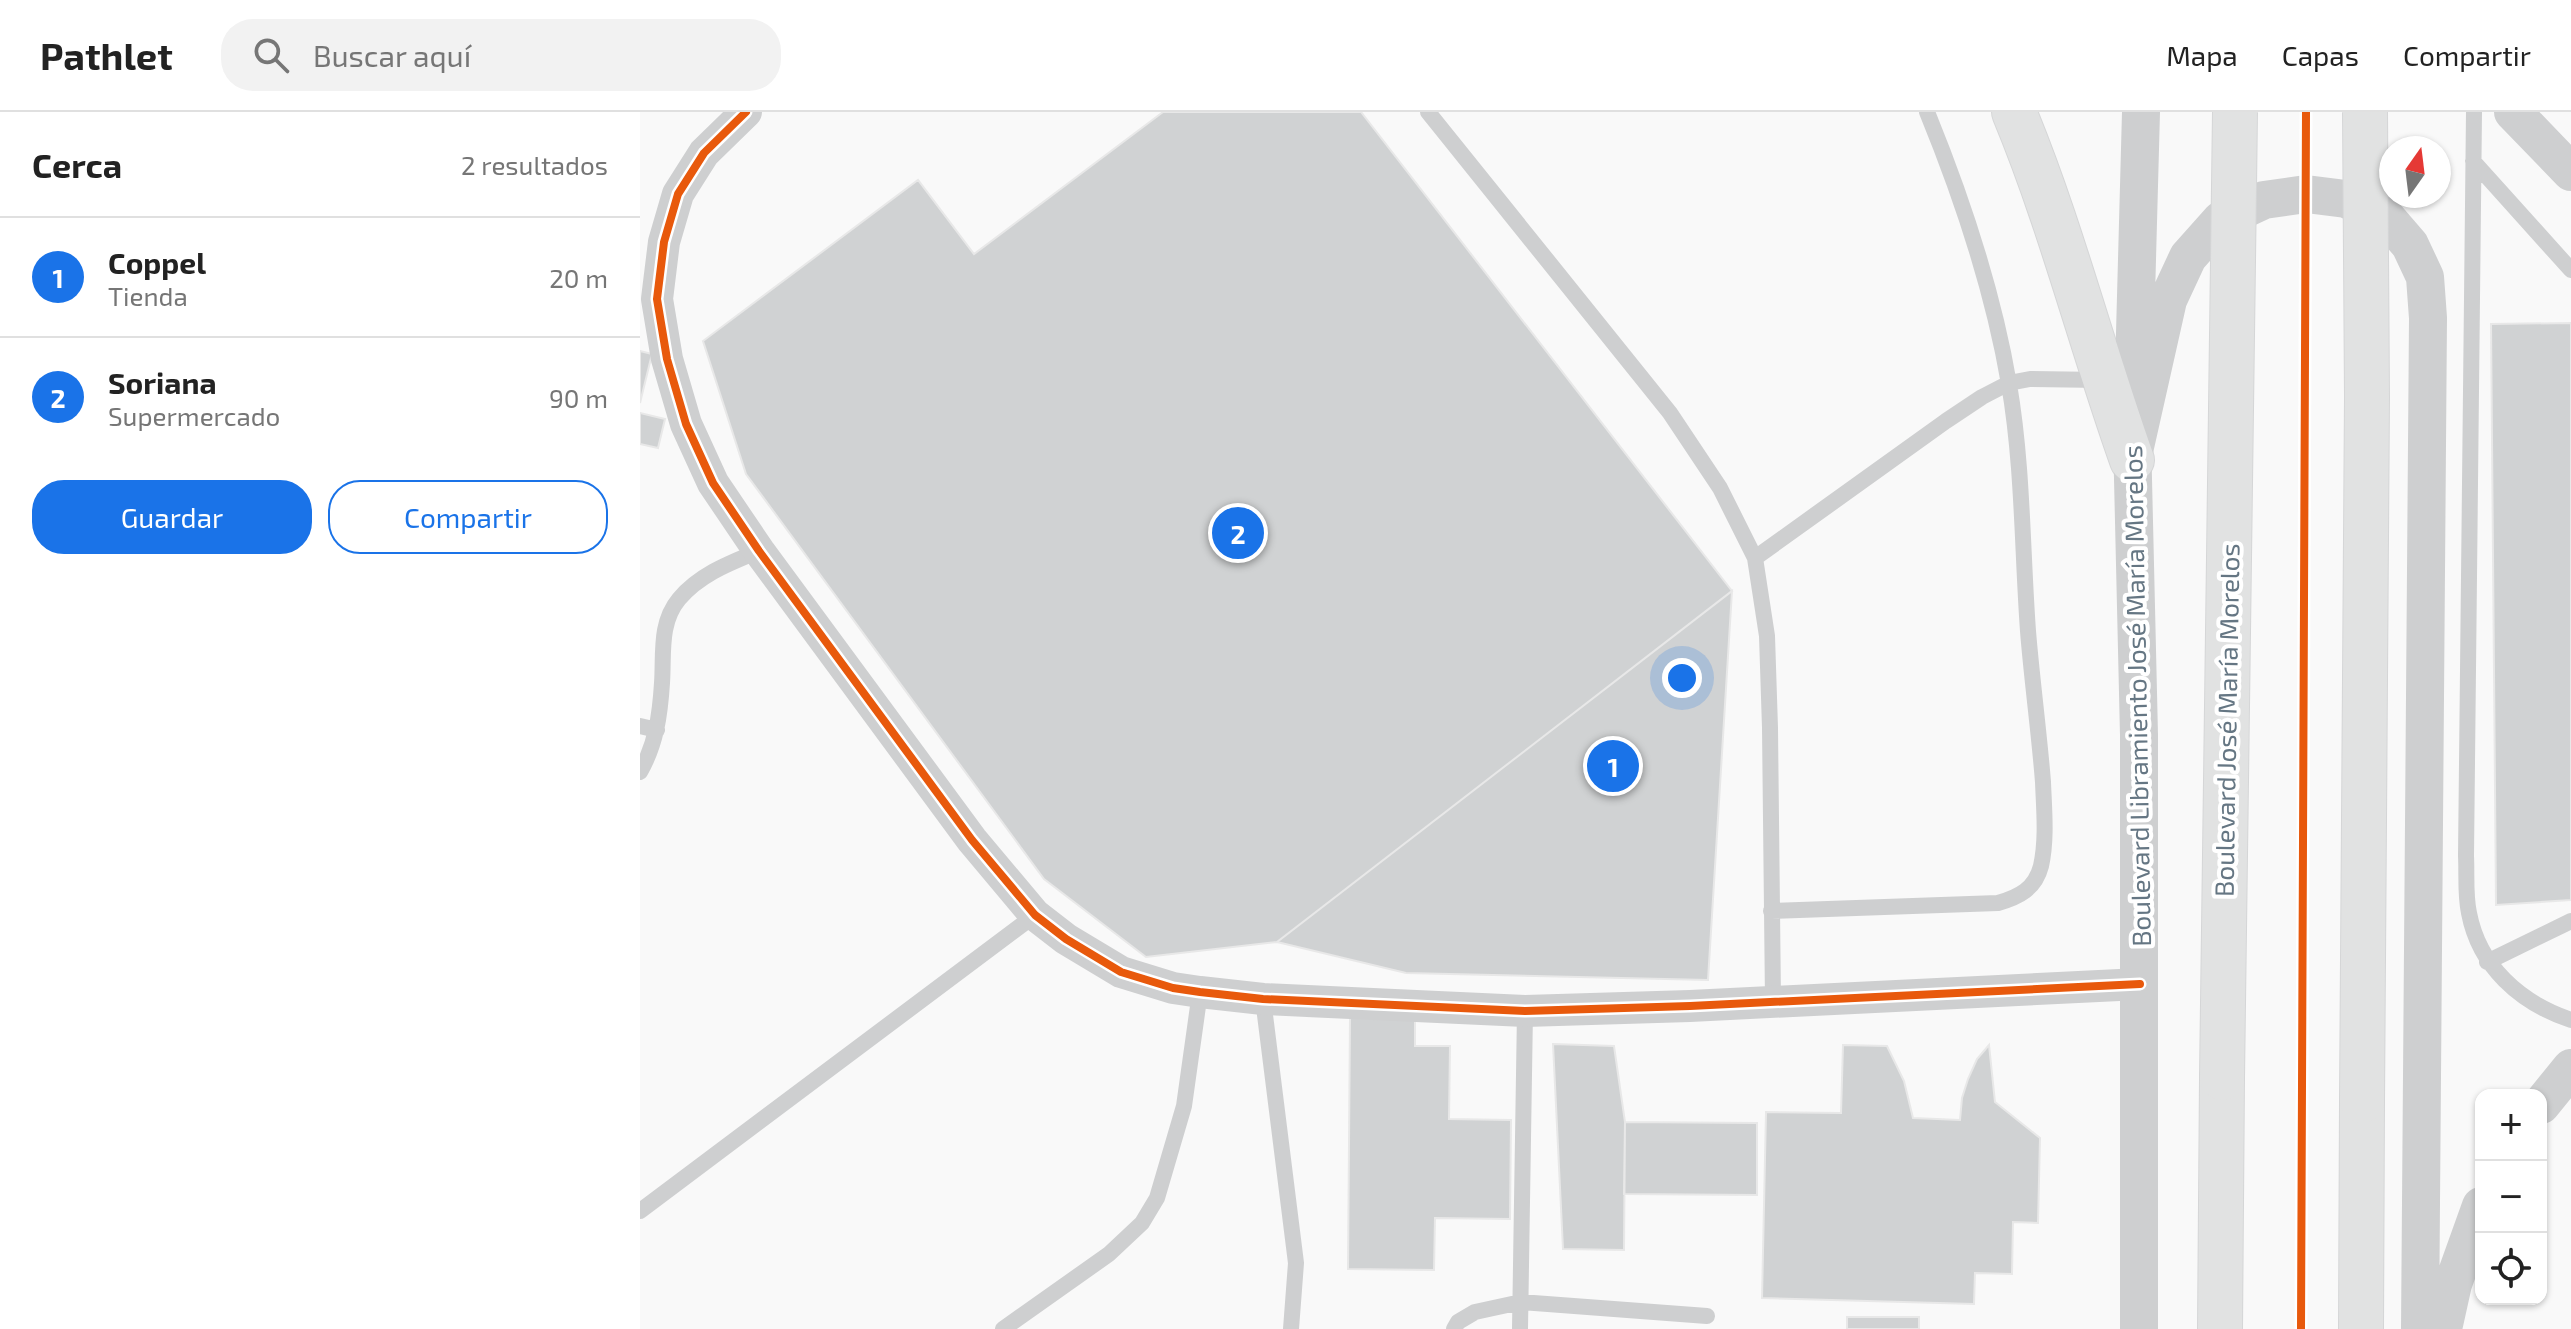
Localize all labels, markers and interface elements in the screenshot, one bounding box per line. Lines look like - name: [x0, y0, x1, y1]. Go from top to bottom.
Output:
- search box: [221, 19, 781, 91]
- text: Pathlet: [40, 32, 173, 78]
- icon: search: [249, 33, 293, 77]
- text: Buscar aquí: [313, 37, 471, 73]
- text: Mapa: [2166, 38, 2238, 72]
- text: Capas: [2282, 38, 2359, 72]
- text: Compartir: [2403, 38, 2531, 72]
- north arrow: [2379, 136, 2451, 208]
- text: Cerca: [32, 144, 122, 185]
- text: 2 resultados: [461, 149, 608, 180]
- text: Coppel: [108, 244, 206, 280]
- text: 1: [52, 262, 64, 293]
- text: 20 m: [549, 262, 608, 293]
- text: Tienda: [108, 280, 188, 311]
- text: Soriana: [108, 364, 217, 400]
- text: 2: [50, 382, 66, 413]
- text: 90 m: [549, 382, 608, 413]
- text: Supermercado: [108, 400, 280, 431]
- street label: Boulevard Libramiento José María Morelos: [2116, 445, 2156, 947]
- button: Guardar: [32, 480, 312, 554]
- button: Compartir: [328, 480, 608, 554]
- pin: 2: [1212, 503, 1264, 563]
- street label: Boulevard José María Morelos: [2207, 543, 2245, 897]
- your location: [1662, 658, 1702, 698]
- pin: 1: [1587, 736, 1639, 796]
- map controls: [2475, 1089, 2547, 1305]
- button: +: [2475, 1089, 2547, 1161]
- button: −: [2475, 1161, 2547, 1233]
- button: locate: [2475, 1233, 2547, 1305]

